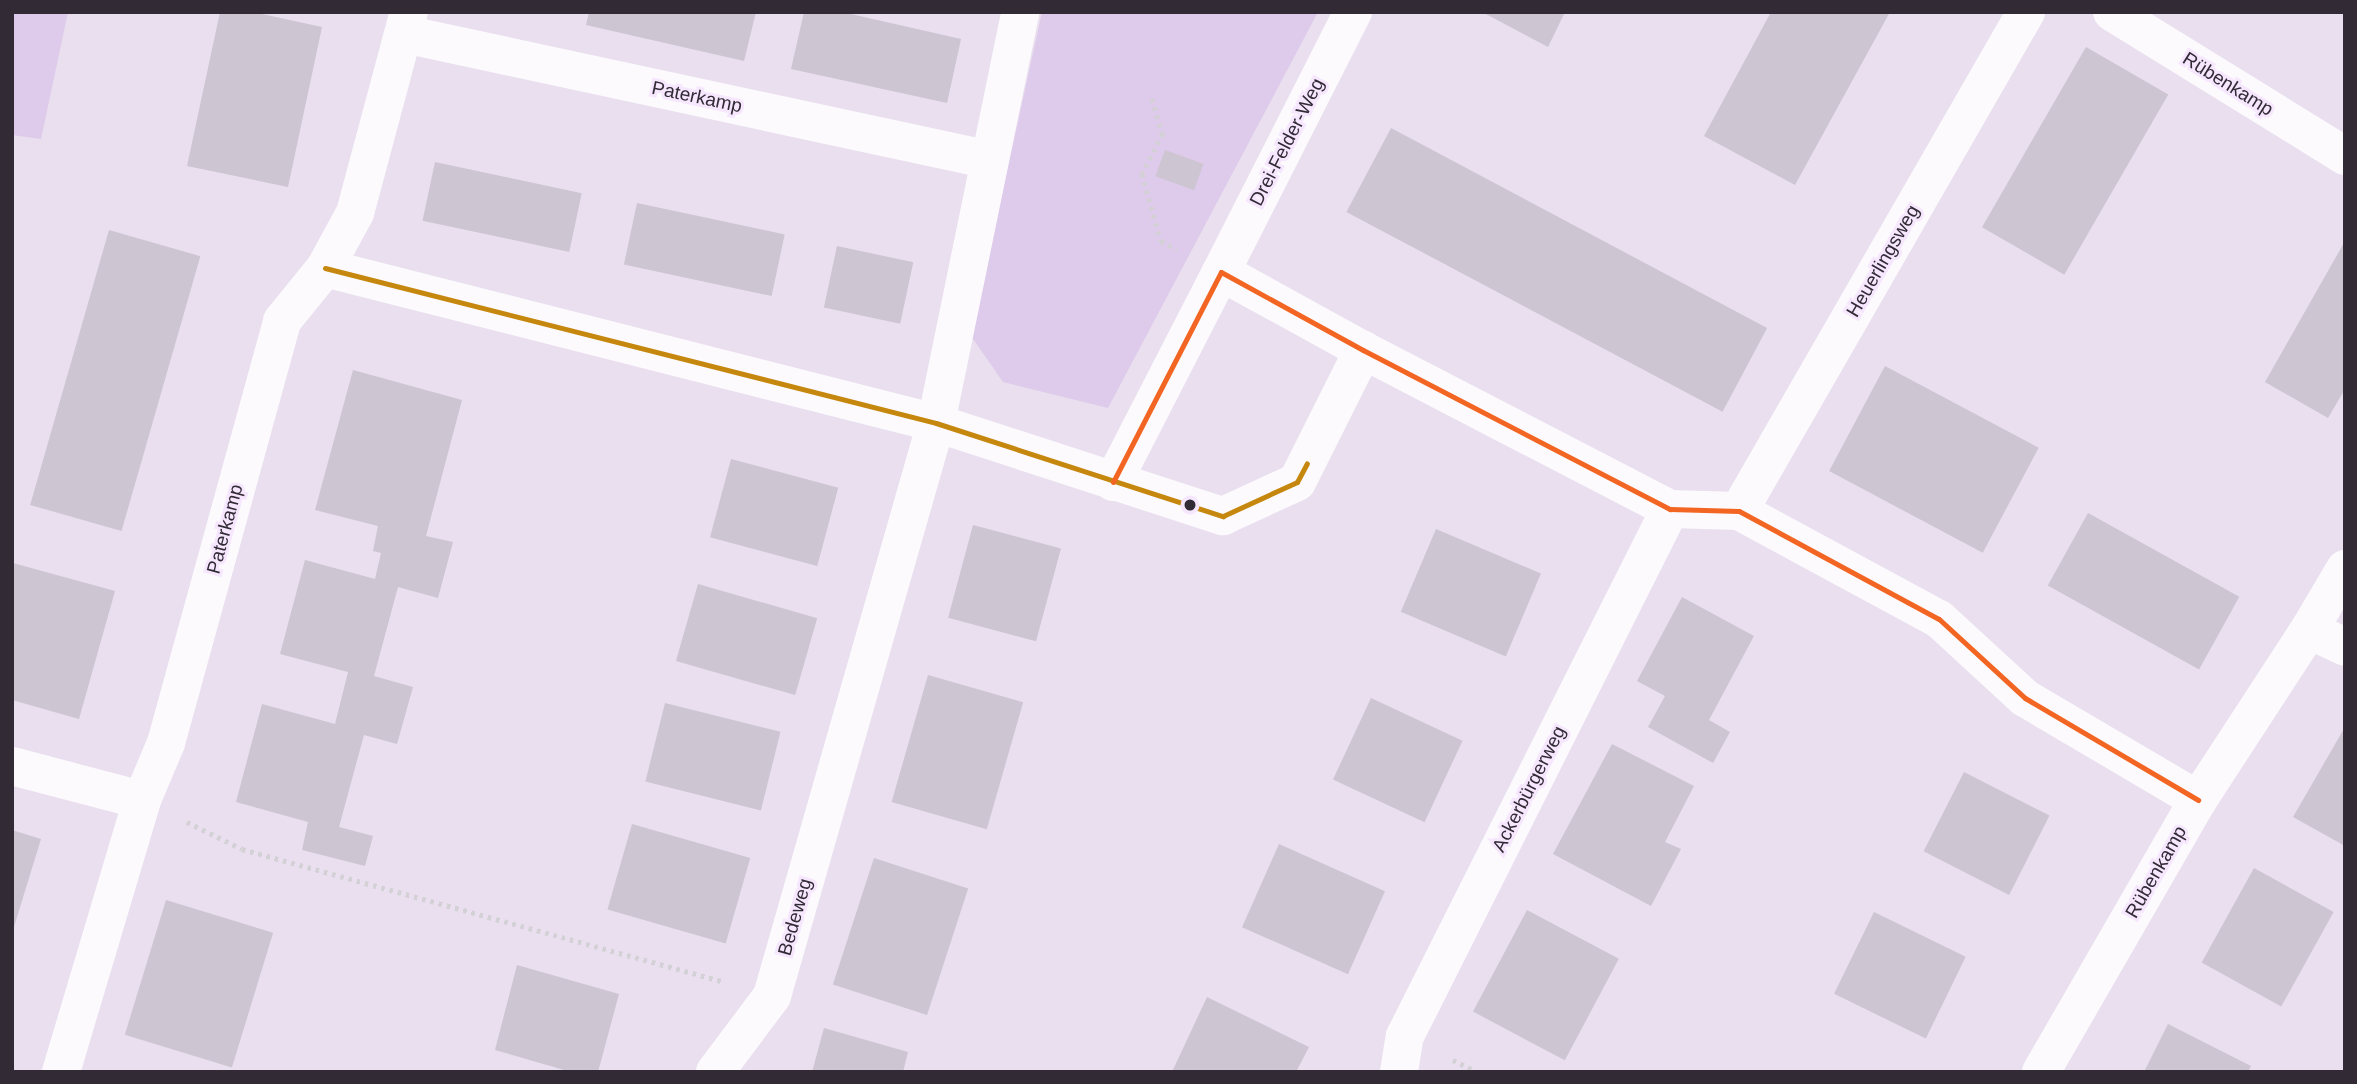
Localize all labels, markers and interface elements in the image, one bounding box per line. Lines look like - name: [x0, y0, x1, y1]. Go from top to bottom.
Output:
- street label: Rübenkamp: [2179, 47, 2277, 121]
- street label: Drei-Felder-Weg: [1245, 74, 1329, 210]
- street label: Paterkamp: [650, 76, 744, 118]
- street label: Heuerlingsweg: [1842, 201, 1924, 321]
- street label: Paterkamp: [202, 482, 248, 576]
- unlabelled marker: [1183, 498, 1197, 512]
- street label: Ackerbürgerweg: [1487, 722, 1571, 856]
- street label: Rübenkamp: [2121, 822, 2191, 922]
- street label: Bedeweg: [773, 876, 817, 958]

